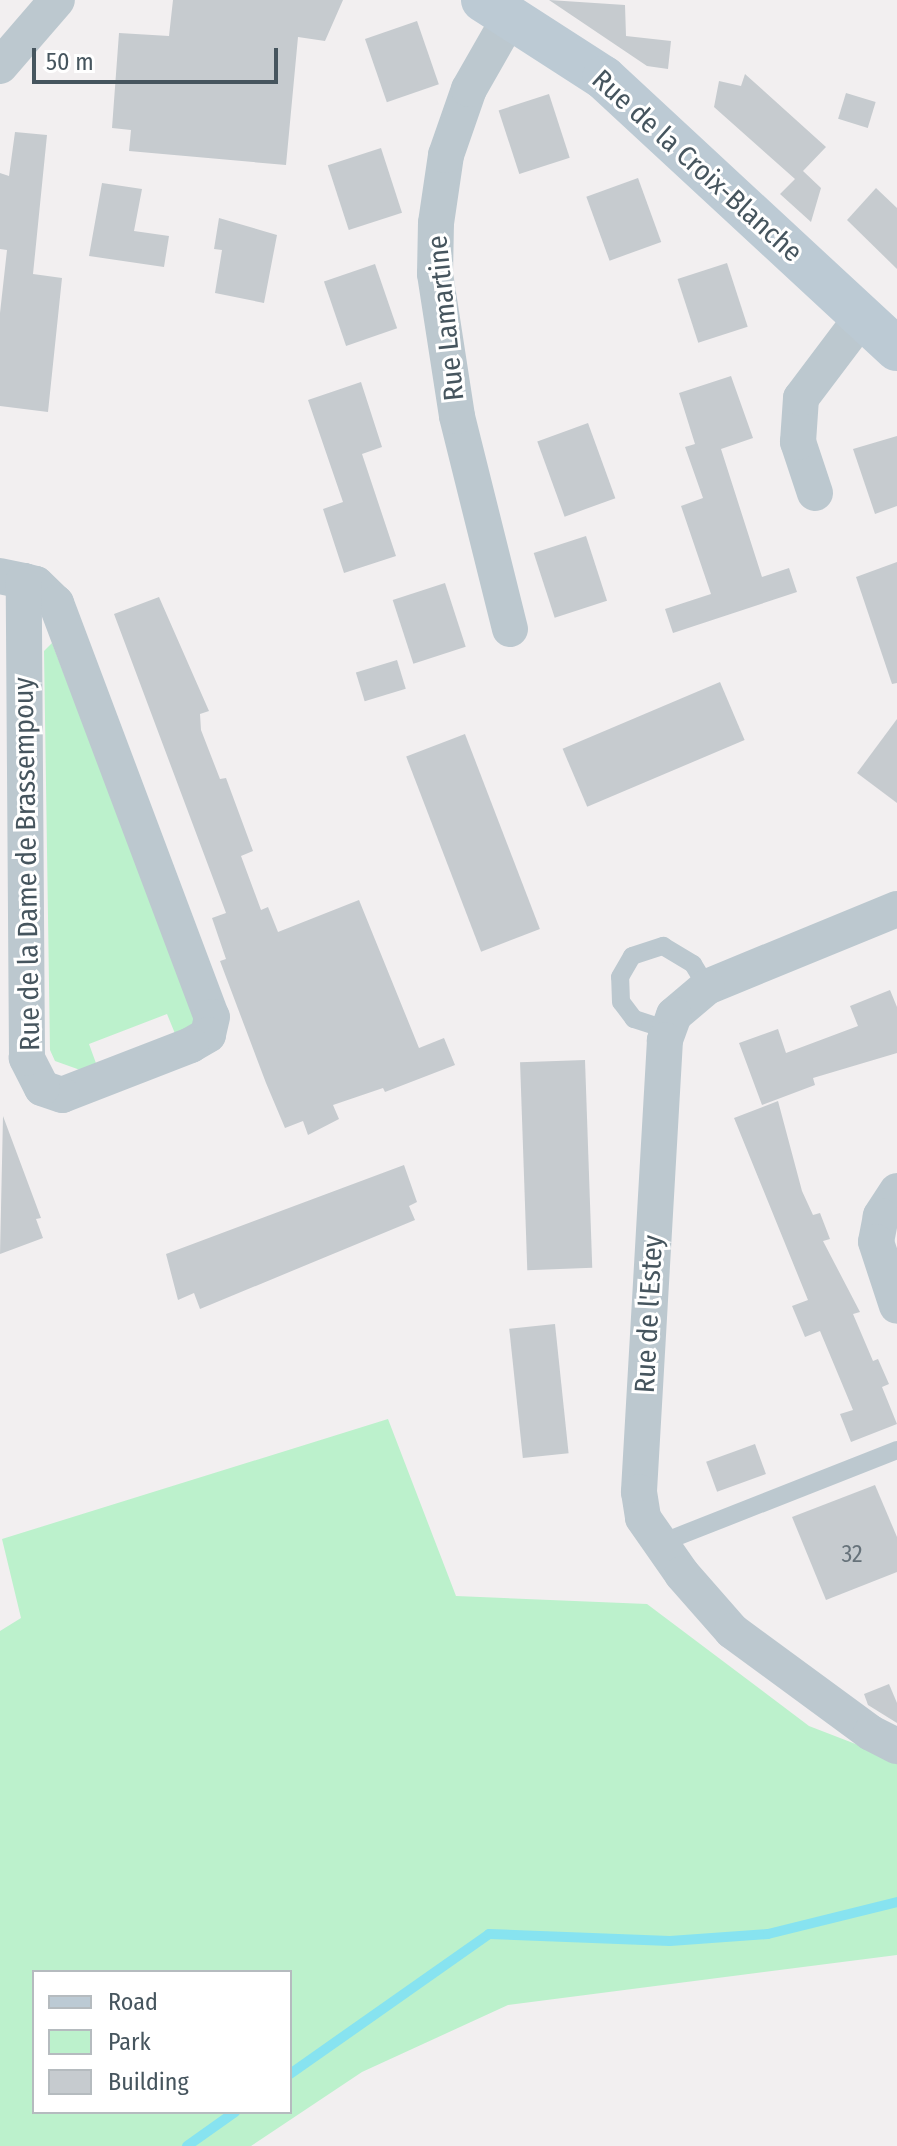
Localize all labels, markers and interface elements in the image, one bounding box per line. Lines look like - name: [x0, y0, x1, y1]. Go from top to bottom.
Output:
- scale bar: [36, 32, 282, 82]
- text: 50 m: [46, 48, 94, 76]
- street label: Rue de la Croix-Blanche: [585, 63, 809, 269]
- street label: Rue Lamartine: [421, 234, 471, 402]
- street label: Rue de la Dame de Brassempouy: [7, 677, 47, 1051]
- street label: Rue de l'Estey: [628, 1234, 670, 1394]
- house number: 32: [841, 1541, 863, 1569]
- legend: [32, 1970, 292, 2114]
- text: Road: [108, 1988, 158, 2016]
- text: Park: [108, 2028, 151, 2056]
- text: Building: [108, 2068, 189, 2096]

